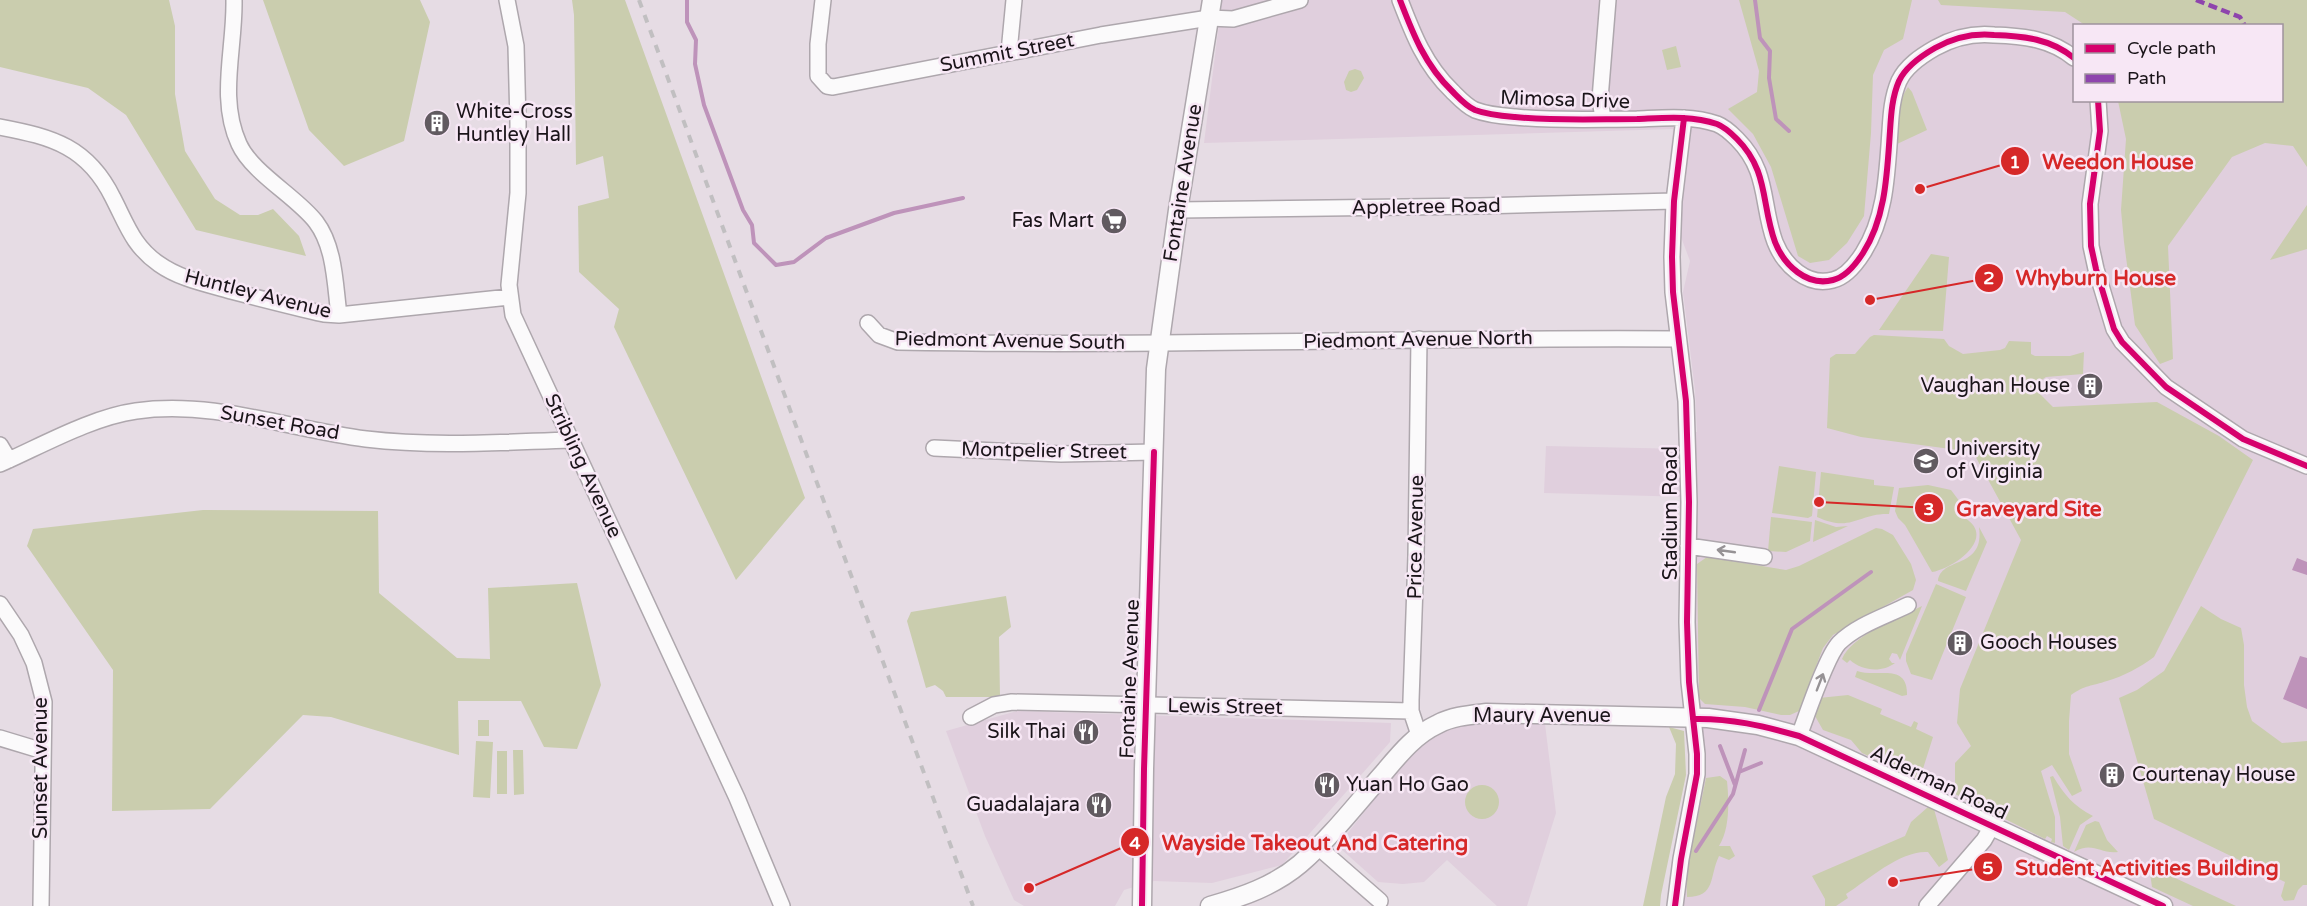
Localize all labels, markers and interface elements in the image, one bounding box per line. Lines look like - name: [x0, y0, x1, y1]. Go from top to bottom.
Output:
- legend: [2073, 24, 2283, 102]
- street label: Summit Street: [938, 28, 1076, 78]
- text: Cycle path: [2127, 37, 2216, 59]
- text: Path: [2127, 67, 2166, 89]
- street label: Mimosa Drive: [1500, 86, 1630, 114]
- place label: White-Cross Huntley Hall: [456, 100, 573, 147]
- street label: Fontaine Avenue: [1159, 102, 1207, 264]
- building icon: White-Cross Huntley Hall: [422, 108, 452, 138]
- callout: Weedon House: [2000, 142, 2205, 181]
- text: Weedon House: [2042, 150, 2194, 175]
- text: 1: [2009, 151, 2021, 173]
- street label: Appletree Road: [1351, 194, 1501, 220]
- supermarket icon: Fas Mart: [1099, 206, 1129, 236]
- place label: Fas Mart: [1011, 209, 1094, 233]
- callout: Whyburn House: [1974, 258, 2188, 297]
- street label: Huntley Avenue: [182, 264, 334, 324]
- text: Whyburn House: [2016, 266, 2176, 291]
- text: 2: [1983, 267, 1995, 289]
- street label: Piedmont Avenue North: [1303, 326, 1533, 354]
- street label: Piedmont Avenue South: [894, 327, 1126, 355]
- building icon: Vaughan House: [2075, 371, 2105, 401]
- place label: Vaughan House: [1920, 374, 2070, 398]
- street label: Stribling Avenue: [539, 390, 627, 542]
- street label: Sunset Road: [219, 401, 341, 445]
- place label: University of Virginia: [1946, 437, 2043, 484]
- street label: Montpelier Street: [961, 438, 1128, 464]
- street label: Stadium Road: [1659, 446, 1683, 580]
- school or university icon: University of Virginia: [1911, 446, 1941, 476]
- street label: Price Avenue: [1403, 474, 1429, 600]
- callout: Graveyard Site: [1914, 489, 2113, 528]
- text: Graveyard Site: [1956, 497, 2102, 522]
- text: 3: [1923, 498, 1935, 520]
- one-way arrow: [1717, 546, 1736, 557]
- street label: Fontaine Avenue: [1115, 599, 1145, 759]
- building icon: Gooch Houses: [1945, 628, 1975, 658]
- place label: Gooch Houses: [1980, 631, 2117, 655]
- one-way arrow: [1815, 673, 1826, 692]
- street label: Lewis Street: [1167, 694, 1283, 720]
- street label: Sunset Avenue: [29, 697, 53, 839]
- street label: Maury Avenue: [1473, 704, 1611, 728]
- restaurant icon: Silk Thai: [1071, 717, 1101, 747]
- place label: Silk Thai: [987, 720, 1066, 744]
- street label: Alderman Road: [1867, 741, 2011, 825]
- building icon: Courtenay House: [2097, 760, 2127, 790]
- place label: Courtenay House: [2132, 763, 2296, 787]
- restaurant icon: Yuan Ho Gao: [1312, 770, 1342, 800]
- place label: Yuan Ho Gao: [1346, 773, 1469, 797]
- restaurant icon: Guadalajara: [1084, 790, 1114, 820]
- place label: Guadalajara: [966, 793, 1080, 817]
- callout: Wayside Takeout And Catering: [1120, 823, 1481, 862]
- text: Wayside Takeout And Catering: [1162, 831, 1468, 856]
- text: 4: [1129, 832, 1141, 854]
- callout: Student Activities Building: [1973, 848, 2291, 887]
- text: Student Activities Building: [2015, 856, 2279, 881]
- text: 5: [1982, 857, 1994, 879]

